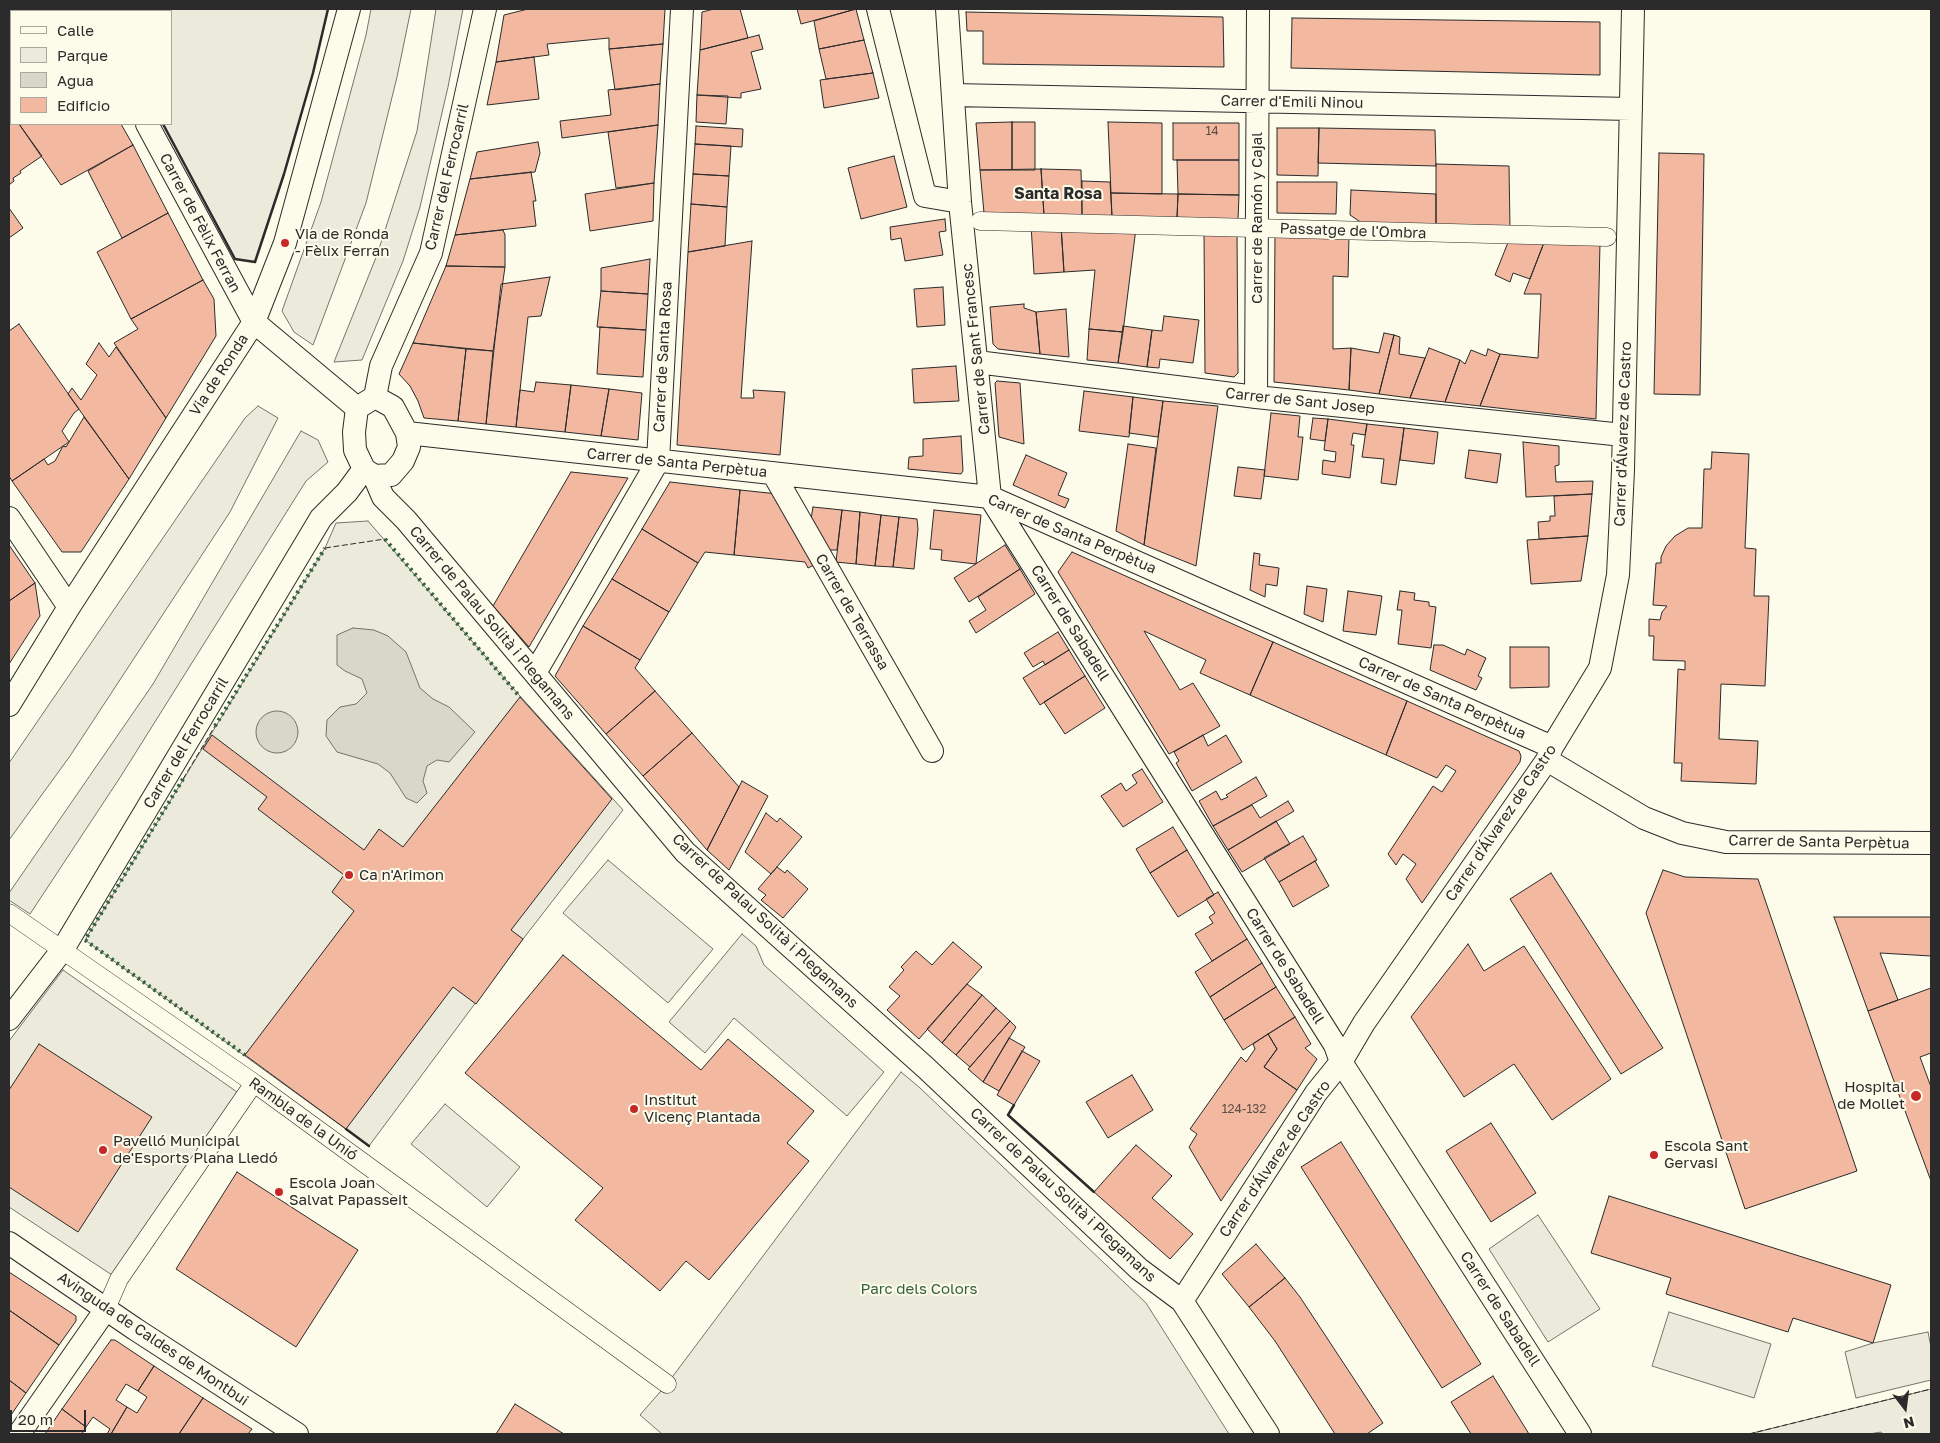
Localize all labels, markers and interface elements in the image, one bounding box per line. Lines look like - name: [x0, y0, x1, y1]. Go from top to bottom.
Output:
- legend: [10, 10, 172, 125]
- text: Calle: [57, 21, 94, 39]
- text: Parque: [57, 46, 108, 64]
- text: Agua: [57, 71, 94, 89]
- street label: Carrer d'Emili Ninou: [1220, 92, 1364, 112]
- text: Edificio: [57, 96, 110, 114]
- street label: Carrer del Ferrocarril: [421, 102, 473, 252]
- house number: 14: [1205, 124, 1219, 138]
- street label: Carrer de Ramón y Cajal: [1248, 132, 1266, 304]
- street label: Carrer de Fèlix Ferran: [156, 150, 244, 296]
- district label: Santa Rosa: [1014, 184, 1102, 204]
- street label: Passatge de l'Ombra: [1279, 219, 1427, 243]
- place label: Via de Ronda - Fèlix Ferran: [295, 225, 389, 260]
- marker: Via de Ronda - Fèlix Ferran: [279, 237, 291, 249]
- street label: Carrer de Sant Francesc: [958, 262, 994, 436]
- street label: Carrer de Santa Rosa: [650, 281, 676, 433]
- street label: Via de Ronda: [186, 331, 252, 419]
- street label: Carrer d'Álvarez de Castro: [1611, 341, 1635, 527]
- street label: Carrer de Sant Josep: [1224, 384, 1376, 418]
- street label: Carrer de Santa Perpètua: [586, 445, 768, 481]
- street label: Carrer de Santa Perpètua: [985, 490, 1159, 578]
- street label: Carrer de Palau Solità i Plegamans: [406, 522, 578, 724]
- street label: Carrer de Terrassa: [811, 551, 893, 673]
- street label: Carrer de Sabadell: [1027, 562, 1113, 684]
- street label: Carrer de Santa Perpètua: [1356, 653, 1528, 743]
- street label: Carrer del Ferrocarril: [140, 674, 232, 812]
- street label: Carrer d'Álvarez de Castro: [1442, 741, 1560, 905]
- street label: Carrer de Palau Solità i Plegamans: [668, 830, 862, 1012]
- street label: Carrer de Santa Perpètua: [1728, 831, 1910, 853]
- place label: Ca n'Arimon: [359, 866, 444, 884]
- marker: Ca n'Arimon: [343, 869, 355, 881]
- street label: Carrer de Sabadell: [1242, 905, 1328, 1027]
- street label: Rambla de la Unió: [245, 1074, 361, 1164]
- street label: Carrer d'Álvarez de Castro: [1216, 1077, 1334, 1241]
- place label: Hospital de Mollet: [1837, 1078, 1905, 1113]
- marker: Hospital de Mollet: [1909, 1089, 1923, 1103]
- place label: Institut Vicenç Plantada: [644, 1091, 760, 1126]
- house number: 124-132: [1222, 1102, 1266, 1116]
- marker: Institut Vicenç Plantada: [628, 1103, 640, 1115]
- street label: Carrer de Palau Solità i Plegamans: [966, 1104, 1160, 1286]
- place label: Pavelló Municipal de'Esports Plana Lledó: [113, 1132, 278, 1167]
- place label: Escola Sant Gervasi: [1664, 1137, 1748, 1172]
- marker: Pavelló Municipal de'Esports Plana Lledó: [97, 1144, 109, 1156]
- marker: Escola Sant Gervasi: [1648, 1149, 1660, 1161]
- place label: Escola Joan Salvat Papasseit: [289, 1174, 408, 1209]
- marker: Escola Joan Salvat Papasseit: [273, 1186, 285, 1198]
- street label: Carrer de Sabadell: [1456, 1248, 1544, 1370]
- street label: Avinguda de Caldes de Montbui: [54, 1268, 252, 1410]
- park label: Parc dels Colors: [861, 1280, 977, 1298]
- north arrow: [1880, 1383, 1930, 1433]
- scale bar: [12, 1400, 89, 1432]
- text: 20 m: [18, 1410, 53, 1428]
- text: N: [1902, 1413, 1916, 1433]

